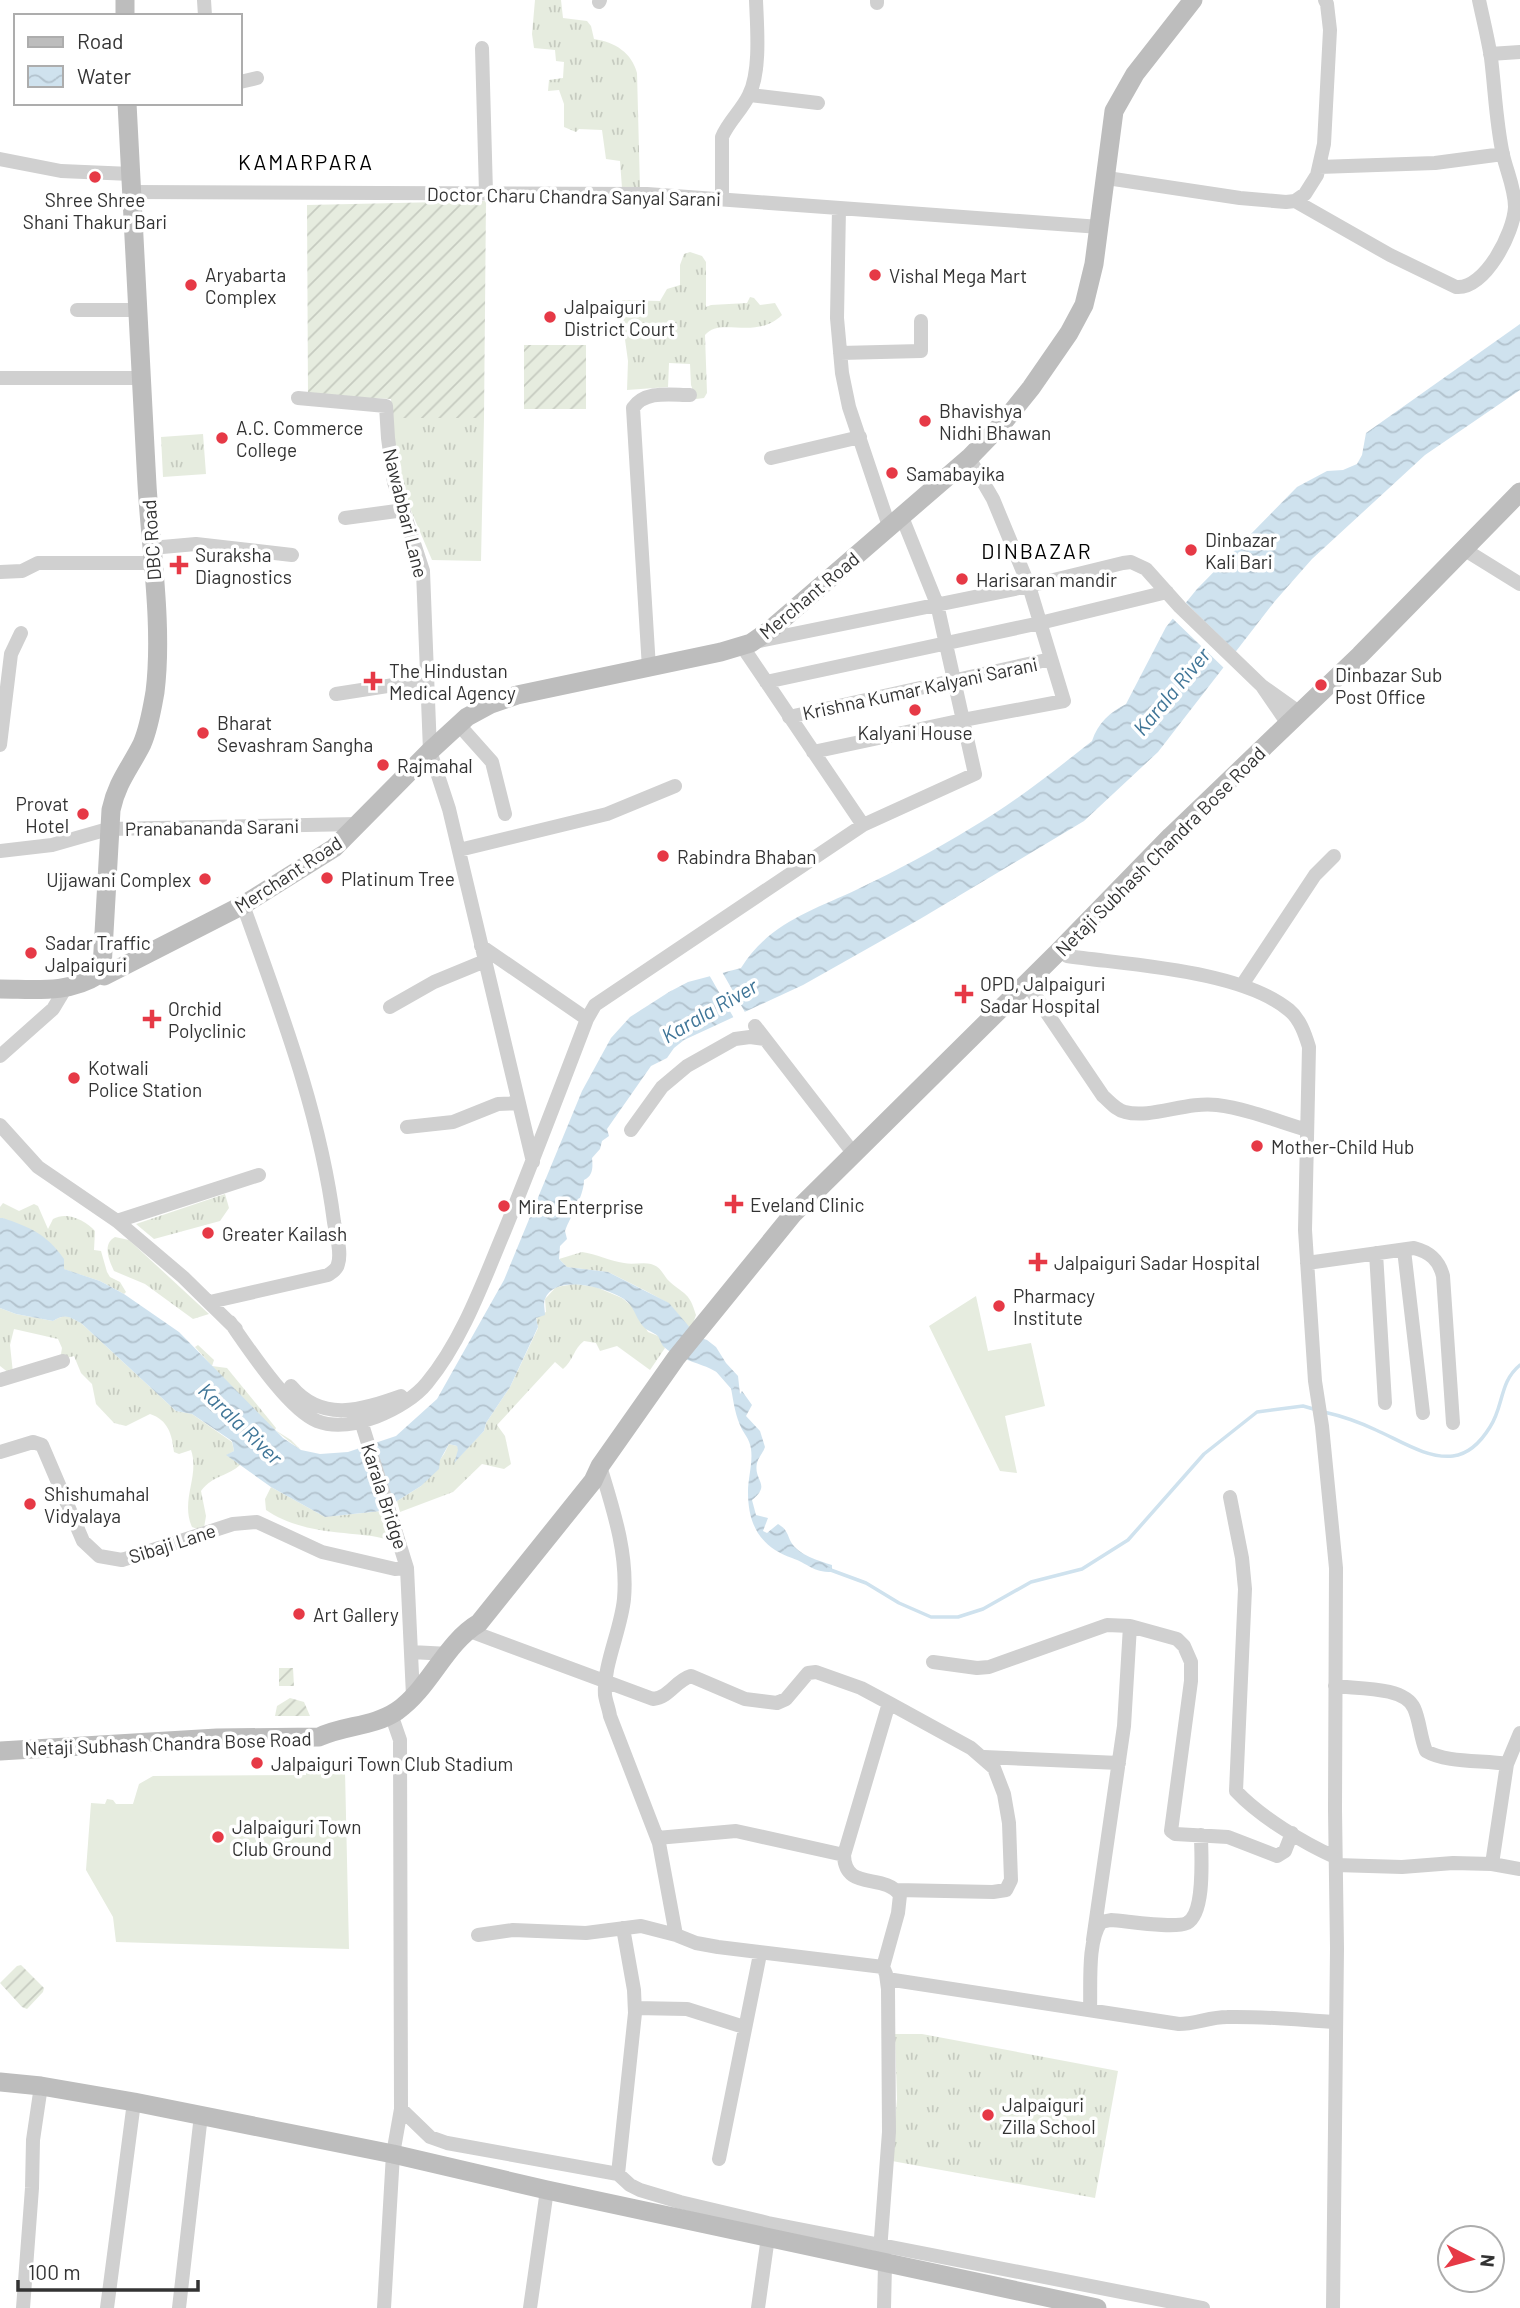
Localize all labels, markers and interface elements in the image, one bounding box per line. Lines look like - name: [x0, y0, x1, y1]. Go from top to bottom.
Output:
- legend: [14, 14, 242, 105]
- text: Road: [77, 28, 123, 53]
- text: Water: [77, 63, 132, 88]
- district label: KAMARPARA: [238, 149, 374, 174]
- marker: Shree Shree Shani Thakur Bari: [87, 169, 103, 185]
- street label: Doctor Charu Chandra Sanyal Sarani: [427, 182, 721, 210]
- place label: Shree Shree Shani Thakur Bari: [23, 188, 167, 233]
- place label: Aryabarta Complex: [205, 263, 286, 308]
- place label: Vishal Mega Mart: [889, 264, 1027, 287]
- marker: Vishal Mega Mart: [867, 267, 883, 283]
- marker: Aryabarta Complex: [183, 277, 199, 293]
- place label: Jalpaiguri District Court: [564, 295, 675, 340]
- marker: Jalpaiguri District Court: [542, 309, 558, 325]
- place label: Bhavishya Nidhi Bhawan: [939, 399, 1051, 444]
- marker: Bhavishya Nidhi Bhawan: [917, 413, 933, 429]
- place label: A.C. Commerce College: [236, 416, 363, 461]
- marker: A.C. Commerce College: [214, 430, 230, 446]
- street label: Nawabbari Lane: [379, 446, 433, 580]
- place label: Samabayika: [906, 462, 1005, 485]
- marker: Samabayika: [884, 465, 900, 481]
- street label: DBC Road: [137, 499, 165, 581]
- place label: Dinbazar Kali Bari: [1205, 528, 1277, 573]
- district label: DINBAZAR: [981, 538, 1093, 563]
- marker: Dinbazar Kali Bari: [1183, 542, 1199, 558]
- place label: Suraksha Diagnostics: [195, 543, 292, 588]
- street label: Merchant Road: [754, 547, 864, 643]
- marker: Suraksha Diagnostics: [169, 555, 189, 575]
- place label: Harisaran mandir: [976, 568, 1117, 591]
- marker: Harisaran mandir: [954, 571, 970, 587]
- water label: Karala River: [1127, 642, 1215, 740]
- street label: Krishna Kumar Kalyani Sarani: [800, 652, 1040, 724]
- place label: The Hindustan Medical Agency: [389, 659, 516, 704]
- place label: Dinbazar Sub Post Office: [1335, 663, 1442, 708]
- marker: The Hindustan Medical Agency: [363, 671, 383, 691]
- marker: Dinbazar Sub Post Office: [1313, 677, 1329, 693]
- marker: Kalyani House: [907, 702, 923, 718]
- place label: Bharat Sevashram Sangha: [217, 711, 373, 756]
- place label: Kalyani House: [857, 721, 973, 744]
- marker: Bharat Sevashram Sangha: [195, 725, 211, 741]
- street label: Netaji Subhash Chandra Bose Road: [1050, 741, 1270, 961]
- place label: Rajmahal: [397, 754, 473, 777]
- marker: Rajmahal: [375, 757, 391, 773]
- place label: Provat Hotel: [16, 792, 69, 837]
- marker: Provat Hotel: [75, 806, 91, 822]
- street label: Pranabananda Sarani: [125, 814, 299, 840]
- street label: Merchant Road: [230, 831, 346, 917]
- place label: Rabindra Bhaban: [677, 845, 817, 868]
- marker: Rabindra Bhaban: [655, 848, 671, 864]
- place label: Platinum Tree: [341, 867, 455, 890]
- place label: Ujjawani Complex: [46, 868, 191, 891]
- marker: Platinum Tree: [319, 870, 335, 886]
- marker: Ujjawani Complex: [197, 871, 213, 887]
- place label: Sadar Traffic Jalpaiguri: [45, 931, 151, 976]
- marker: Sadar Traffic Jalpaiguri: [23, 945, 39, 961]
- water label: Karala River: [657, 972, 762, 1048]
- place label: OPD, Jalpaiguri Sadar Hospital: [980, 972, 1106, 1017]
- marker: OPD, Jalpaiguri Sadar Hospital: [954, 984, 974, 1004]
- place label: Orchid Polyclinic: [168, 997, 246, 1042]
- marker: Orchid Polyclinic: [142, 1009, 162, 1029]
- place label: Kotwali Police Station: [88, 1056, 202, 1101]
- marker: Kotwali Police Station: [66, 1070, 82, 1086]
- place label: Mother-Child Hub: [1271, 1135, 1414, 1158]
- marker: Mother-Child Hub: [1249, 1138, 1265, 1154]
- place label: Eveland Clinic: [750, 1193, 864, 1216]
- marker: Eveland Clinic: [724, 1194, 744, 1214]
- place label: Mira Enterprise: [518, 1195, 644, 1218]
- marker: Mira Enterprise: [496, 1198, 512, 1214]
- place label: Greater Kailash: [222, 1222, 347, 1245]
- marker: Greater Kailash: [200, 1225, 216, 1241]
- place label: Jalpaiguri Sadar Hospital: [1054, 1251, 1260, 1274]
- marker: Jalpaiguri Sadar Hospital: [1028, 1252, 1048, 1272]
- place label: Pharmacy Institute: [1013, 1284, 1095, 1329]
- marker: Pharmacy Institute: [991, 1298, 1007, 1314]
- water label: Karala River: [194, 1377, 288, 1469]
- street label: Karala Bridge: [357, 1440, 413, 1552]
- place label: Shishumahal Vidyalaya: [44, 1482, 150, 1527]
- marker: Shishumahal Vidyalaya: [22, 1496, 38, 1512]
- street label: Sibaji Lane: [126, 1518, 218, 1568]
- place label: Art Gallery: [313, 1603, 399, 1626]
- marker: Art Gallery: [291, 1606, 307, 1622]
- street label: Netaji Subhash Chandra Bose Road: [24, 1726, 312, 1760]
- place label: Jalpaiguri Town Club Stadium: [271, 1752, 513, 1775]
- marker: Jalpaiguri Town Club Stadium: [249, 1755, 265, 1771]
- place label: Jalpaiguri Town Club Ground: [232, 1815, 361, 1860]
- marker: Jalpaiguri Town Club Ground: [210, 1829, 226, 1845]
- place label: Jalpaiguri Zilla School: [1002, 2093, 1096, 2138]
- marker: Jalpaiguri Zilla School: [980, 2107, 996, 2123]
- north arrow: [1436, 2224, 1506, 2294]
- scale bar: [18, 2248, 198, 2292]
- text: N: [1476, 2253, 1501, 2268]
- text: 100 m: [28, 2259, 81, 2284]

